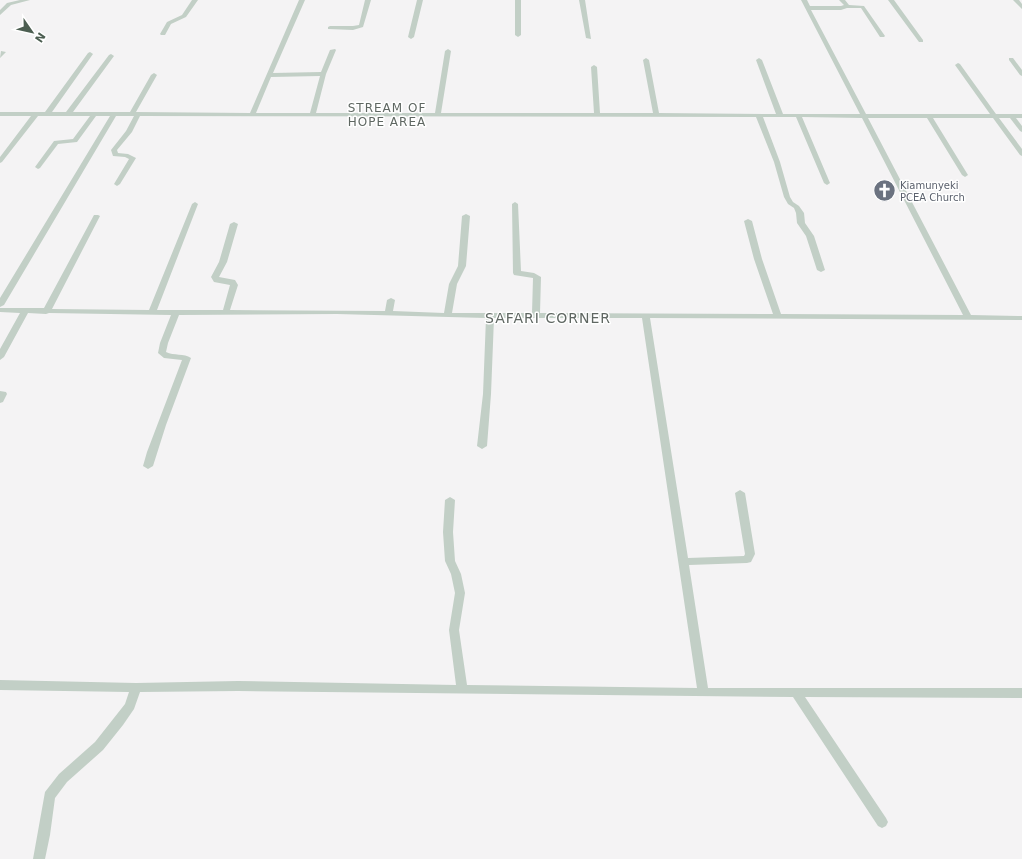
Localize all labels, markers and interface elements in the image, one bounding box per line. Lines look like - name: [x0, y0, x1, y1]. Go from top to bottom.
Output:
- north arrow: [12, 12, 52, 52]
- text: N: [32, 30, 48, 45]
- district label: STREAM OF HOPE AREA: [348, 101, 426, 129]
- church icon: Kiamunyeki PCEA Church: [871, 178, 897, 204]
- place label: Kiamunyeki PCEA Church: [900, 180, 965, 203]
- district label: SAFARI CORNER: [485, 310, 611, 326]

